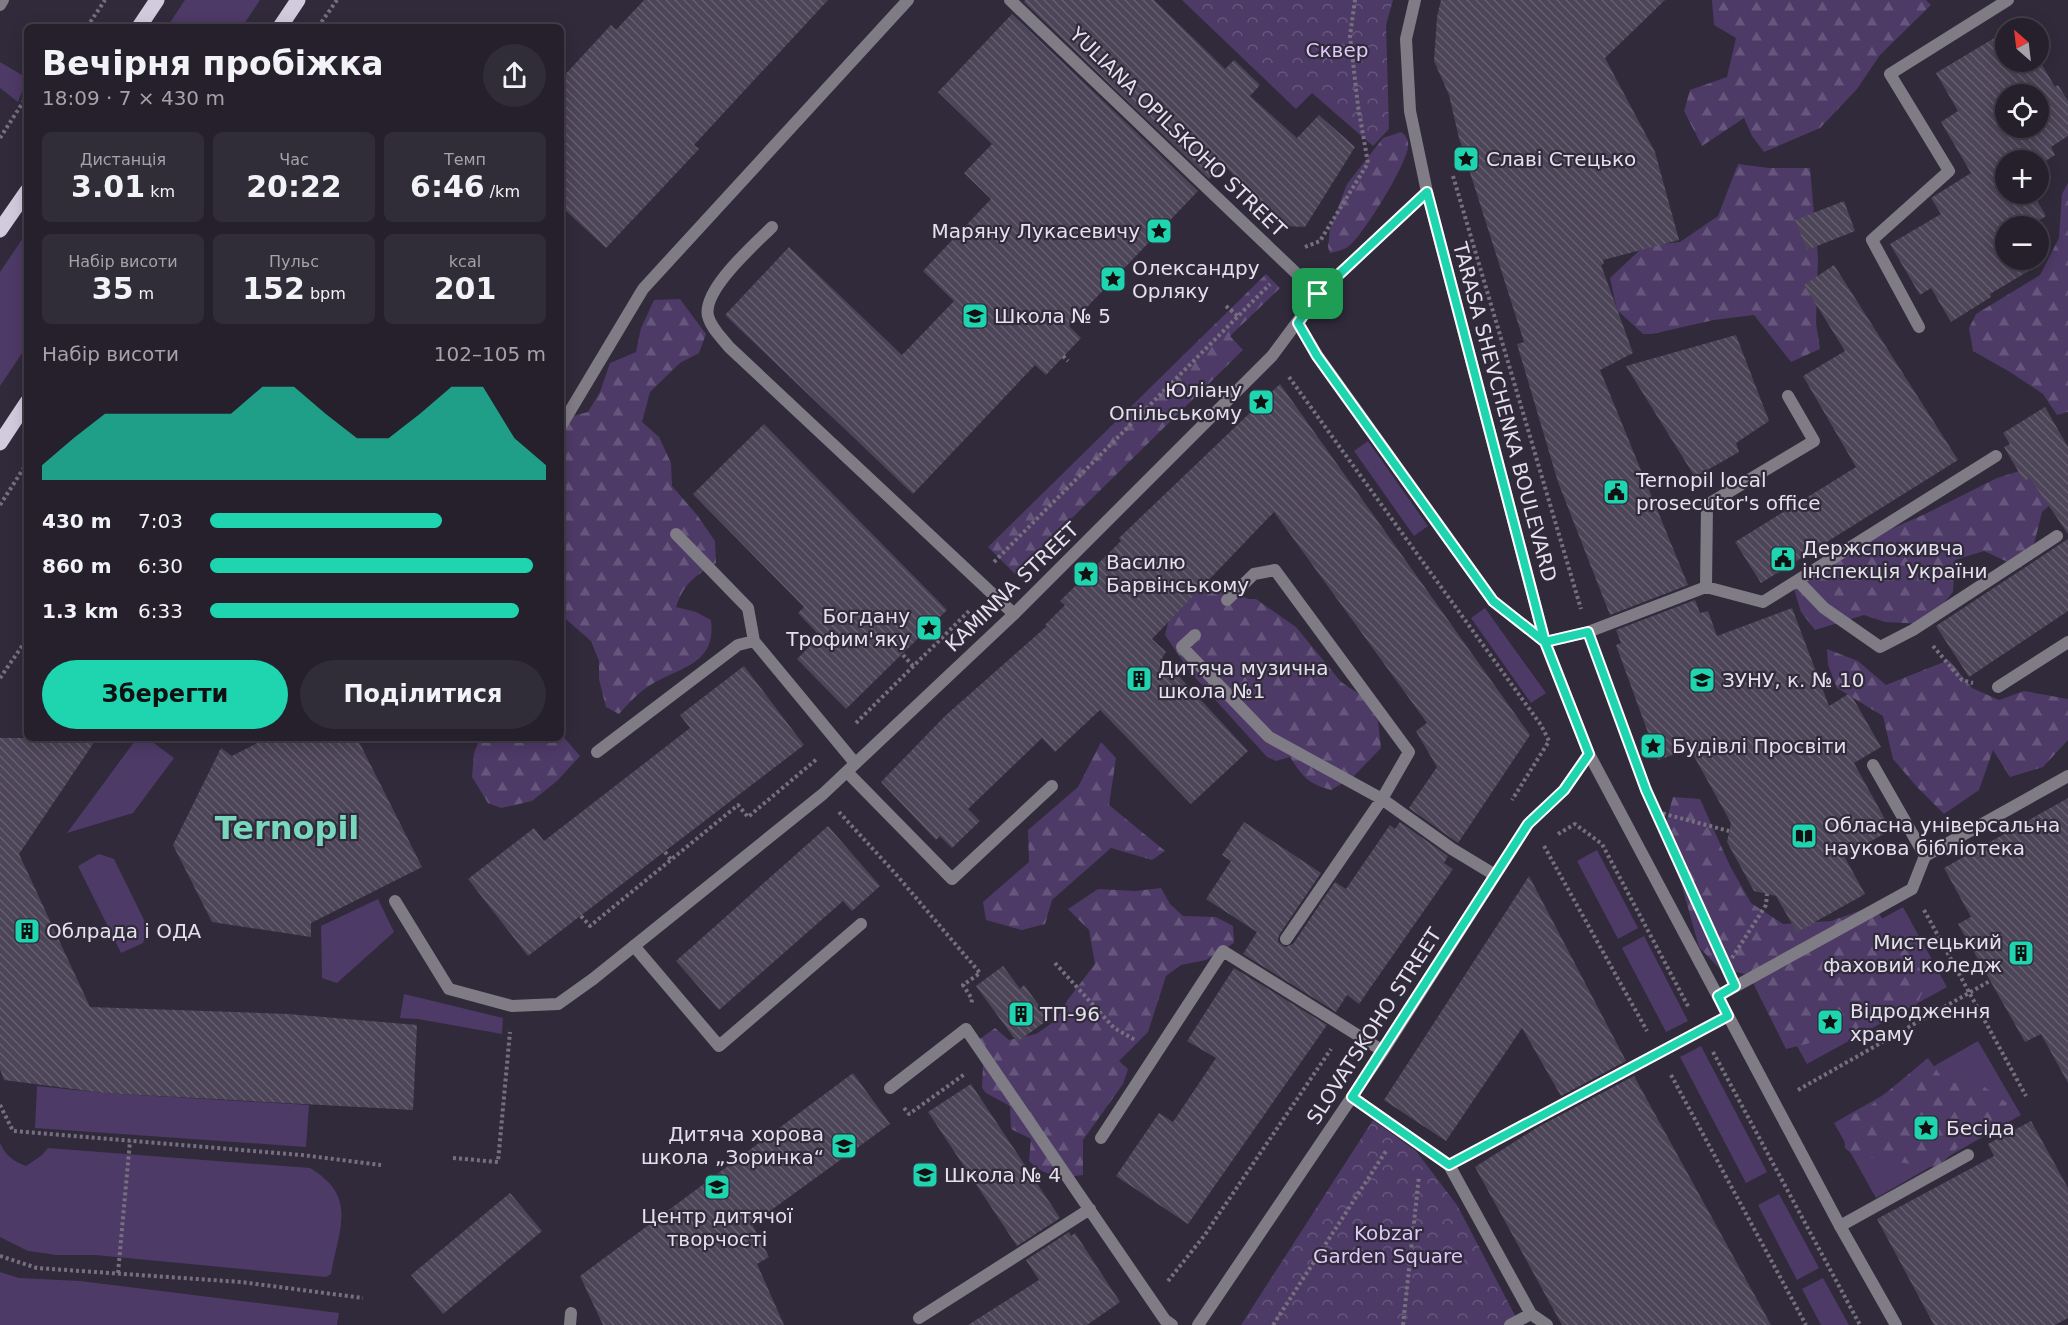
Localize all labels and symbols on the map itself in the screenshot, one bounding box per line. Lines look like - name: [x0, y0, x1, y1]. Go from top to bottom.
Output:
- north arrow: [1995, 18, 2049, 72]
- street label: YULIANA OPILSKOHO STREET: [1064, 21, 1292, 242]
- park label: Сквер: [1306, 38, 1368, 62]
- place icon: Славі Стецько: [1451, 144, 1481, 174]
- place label: Славі Стецько: [1486, 147, 1636, 171]
- place icon: Маряну Лукасевичу: [1144, 216, 1174, 246]
- place label: Маряну Лукасевичу: [932, 219, 1140, 243]
- street label: TARASA SHEVCHENKA BOULEVARD: [1448, 239, 1562, 584]
- place label: Олександру Орляку: [1132, 256, 1260, 303]
- place icon: Олександру Орляку: [1098, 264, 1128, 294]
- pin: [1292, 268, 1343, 319]
- school or university icon: Школа № 5: [960, 301, 990, 331]
- place label: Школа № 5: [994, 304, 1111, 328]
- place label: Юліану Опільському: [1109, 378, 1242, 425]
- place icon: Юліану Опільському: [1246, 387, 1276, 417]
- place label: Ternopil local prosecutor's office: [1635, 468, 1821, 515]
- public building icon: Ternopil local prosecutor's office: [1601, 477, 1631, 507]
- street label: KAMINNA STREET: [940, 517, 1084, 657]
- place label: Держспоживча інспекція України: [1802, 536, 1988, 583]
- public building icon: Держспоживча інспекція України: [1768, 544, 1798, 574]
- place label: Василю Барвінському: [1106, 550, 1249, 597]
- place icon: Василю Барвінському: [1071, 559, 1101, 589]
- place label: Богдану Трофим'яку: [785, 604, 910, 651]
- place icon: Богдану Трофим'яку: [914, 613, 944, 643]
- place label: Дитяча музична школа №1: [1158, 656, 1328, 703]
- building icon: Дитяча музична школа №1: [1124, 664, 1154, 694]
- school or university icon: ЗУНУ, к. № 10: [1687, 665, 1717, 695]
- place label: ЗУНУ, к. № 10: [1722, 668, 1864, 692]
- place icon: Будівлі Просвіти: [1638, 731, 1668, 761]
- place label: Будівлі Просвіти: [1672, 734, 1846, 758]
- district label: Ternopil: [215, 809, 359, 847]
- place label: Обласна універсальна наукова бібліотека: [1824, 813, 2060, 860]
- library icon: Обласна універсальна наукова бібліотека: [1789, 821, 1819, 851]
- building icon: Облрада і ОДА: [12, 916, 42, 946]
- place label: Облрада і ОДА: [46, 919, 202, 943]
- street label: SLOVATSKOHO STREET: [1302, 923, 1447, 1129]
- place label: Мистецький фаховий коледж: [1823, 930, 2002, 977]
- building icon: Мистецький фаховий коледж: [2006, 938, 2036, 968]
- building icon: ТП-96: [1006, 999, 1036, 1029]
- place label: Відродження храму: [1850, 999, 1990, 1046]
- place label: ТП-96: [1039, 1002, 1100, 1026]
- place icon: Відродження храму: [1815, 1007, 1845, 1037]
- place icon: Бесіда: [1911, 1113, 1941, 1143]
- place label: Бесіда: [1946, 1116, 2015, 1140]
- place label: Дитяча хорова школа „Зоринка“: [641, 1122, 824, 1169]
- school or university icon: Дитяча хорова школа „Зоринка“: [829, 1131, 859, 1161]
- school or university icon: Школа № 4: [910, 1160, 940, 1190]
- place label: Школа № 4: [944, 1163, 1061, 1187]
- school or university icon: Центр дитячої творчості: [702, 1172, 732, 1202]
- place label: Центр дитячої творчості: [641, 1204, 793, 1251]
- park label: Kobzar Garden Square: [1313, 1221, 1463, 1268]

